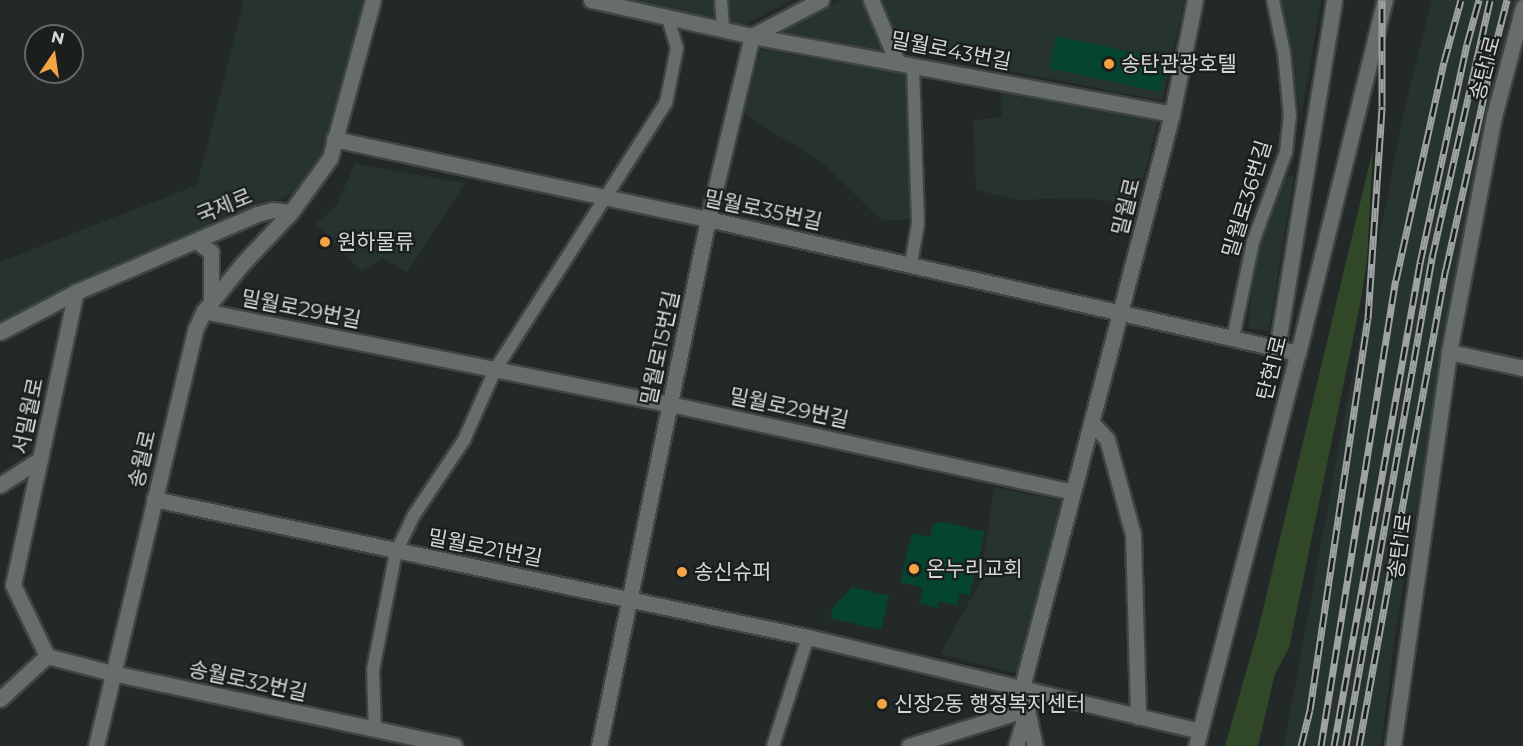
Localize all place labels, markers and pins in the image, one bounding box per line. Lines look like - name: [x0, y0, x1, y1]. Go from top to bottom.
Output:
- place label: 송탄관광호텔: [1121, 51, 1237, 77]
- marker: 송탄관광호텔: [1102, 57, 1116, 71]
- place label: 원하물류: [337, 229, 414, 255]
- marker: 원하물류: [318, 235, 332, 249]
- place label: 온누리교회: [926, 556, 1023, 582]
- place label: 송신슈퍼: [694, 559, 771, 585]
- marker: 온누리교회: [907, 562, 921, 576]
- marker: 송신슈퍼: [675, 565, 689, 579]
- place label: 신장2동 행정복지센터: [894, 691, 1085, 717]
- marker: 신장2동 행정복지센터: [875, 697, 889, 711]

